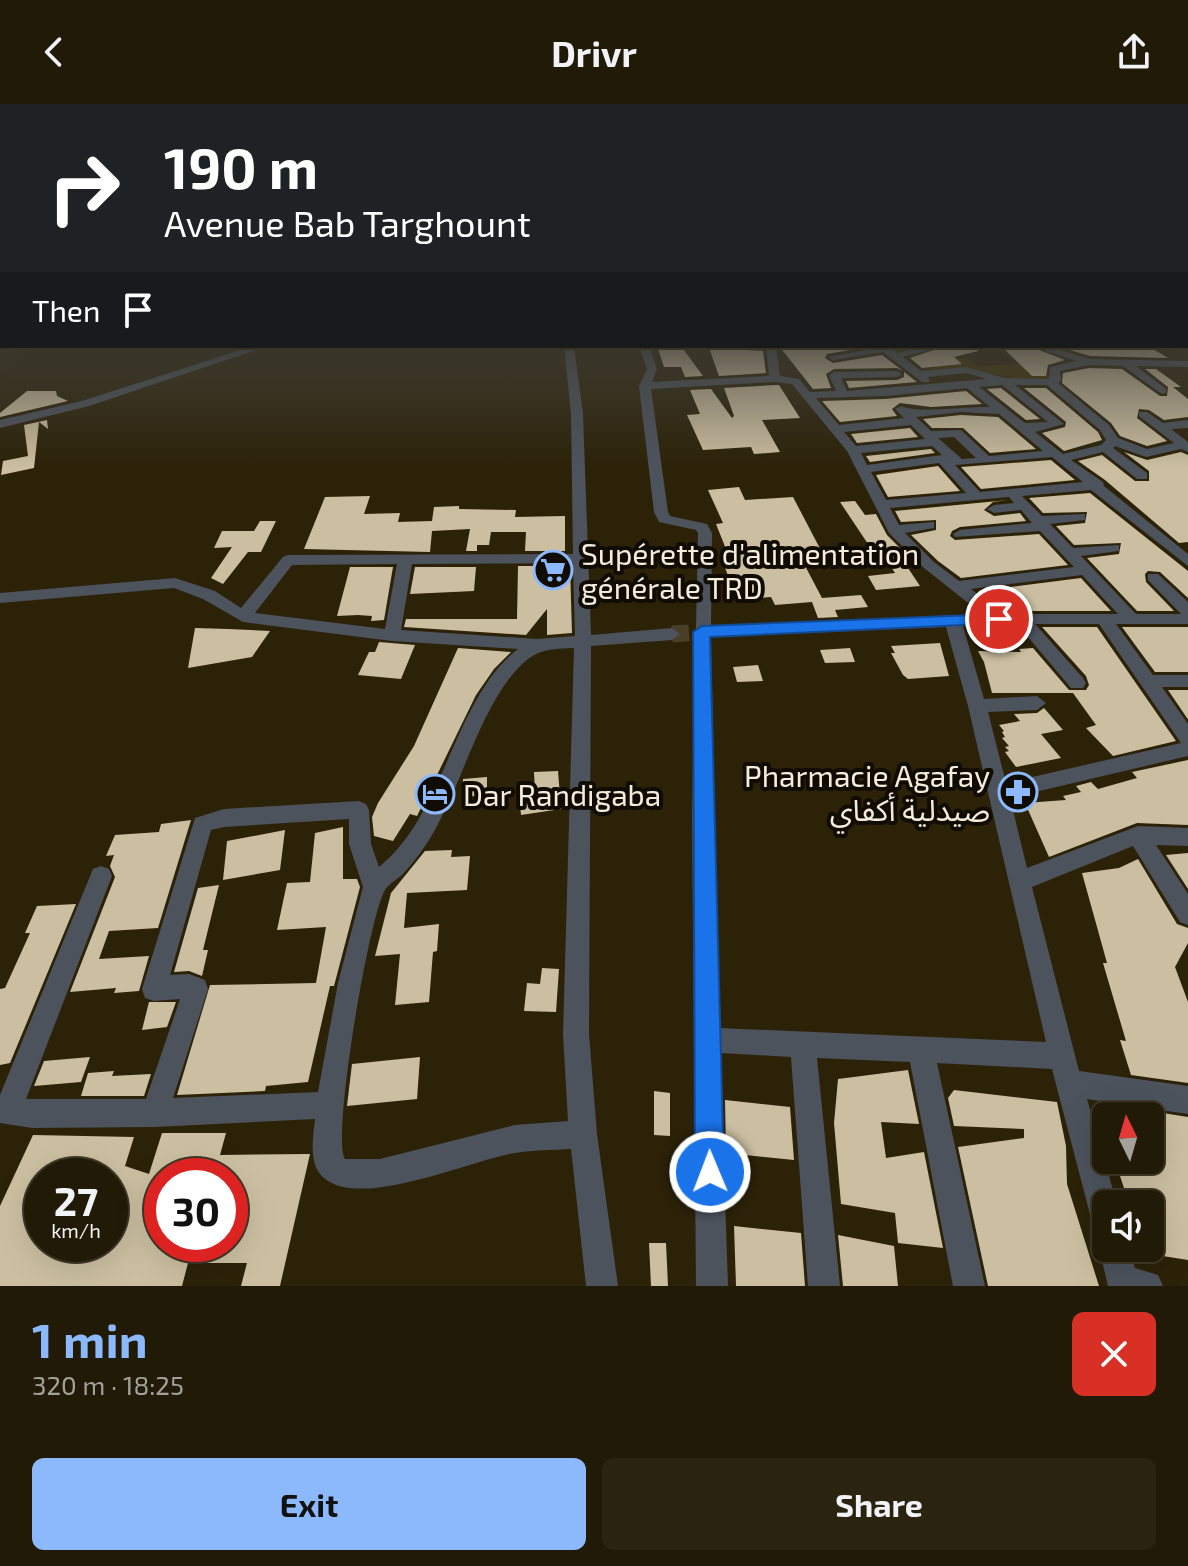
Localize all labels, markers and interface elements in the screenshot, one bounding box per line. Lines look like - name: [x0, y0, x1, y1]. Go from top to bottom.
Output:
- icon: back: [32, 30, 76, 74]
- icon: share: [1112, 30, 1156, 74]
- text: Drivr: [551, 31, 637, 74]
- text: 190 m: [164, 133, 318, 200]
- icon: right: [32, 136, 136, 240]
- text: Avenue Bab Targhount: [164, 201, 531, 244]
- icon: arrive: [116, 288, 160, 332]
- text: Then: [32, 292, 100, 328]
- place label: Supérette d'alimentation générale TRD: [581, 535, 919, 605]
- supermarket icon: Supérette d'alimentation générale TRD: [532, 549, 574, 591]
- pin: [965, 585, 1033, 653]
- icon: arrive: [977, 597, 1021, 641]
- place label: Pharmacie Agafay صيدلية أكفاي: [744, 757, 990, 834]
- pharmacy icon: Pharmacie Agafay صيدلية أكفاي: [997, 771, 1039, 813]
- hotel icon: Dar Randigaba: [414, 773, 456, 815]
- place label: Dar Randigaba: [463, 776, 661, 812]
- north arrow: [1092, 1102, 1164, 1174]
- map controls: [1092, 1102, 1164, 1262]
- position arrow: [668, 1130, 752, 1214]
- speed limit sign: 30: [144, 1158, 248, 1262]
- text: 27: [54, 1176, 98, 1224]
- button: sound: [1092, 1190, 1164, 1262]
- text: km/h: [51, 1218, 101, 1242]
- text: 1 min: [32, 1310, 148, 1368]
- button: close: [1072, 1312, 1156, 1396]
- text: 320 m · 18:25: [32, 1369, 184, 1400]
- button: Exit: [32, 1458, 586, 1550]
- button: Share: [602, 1458, 1156, 1550]

